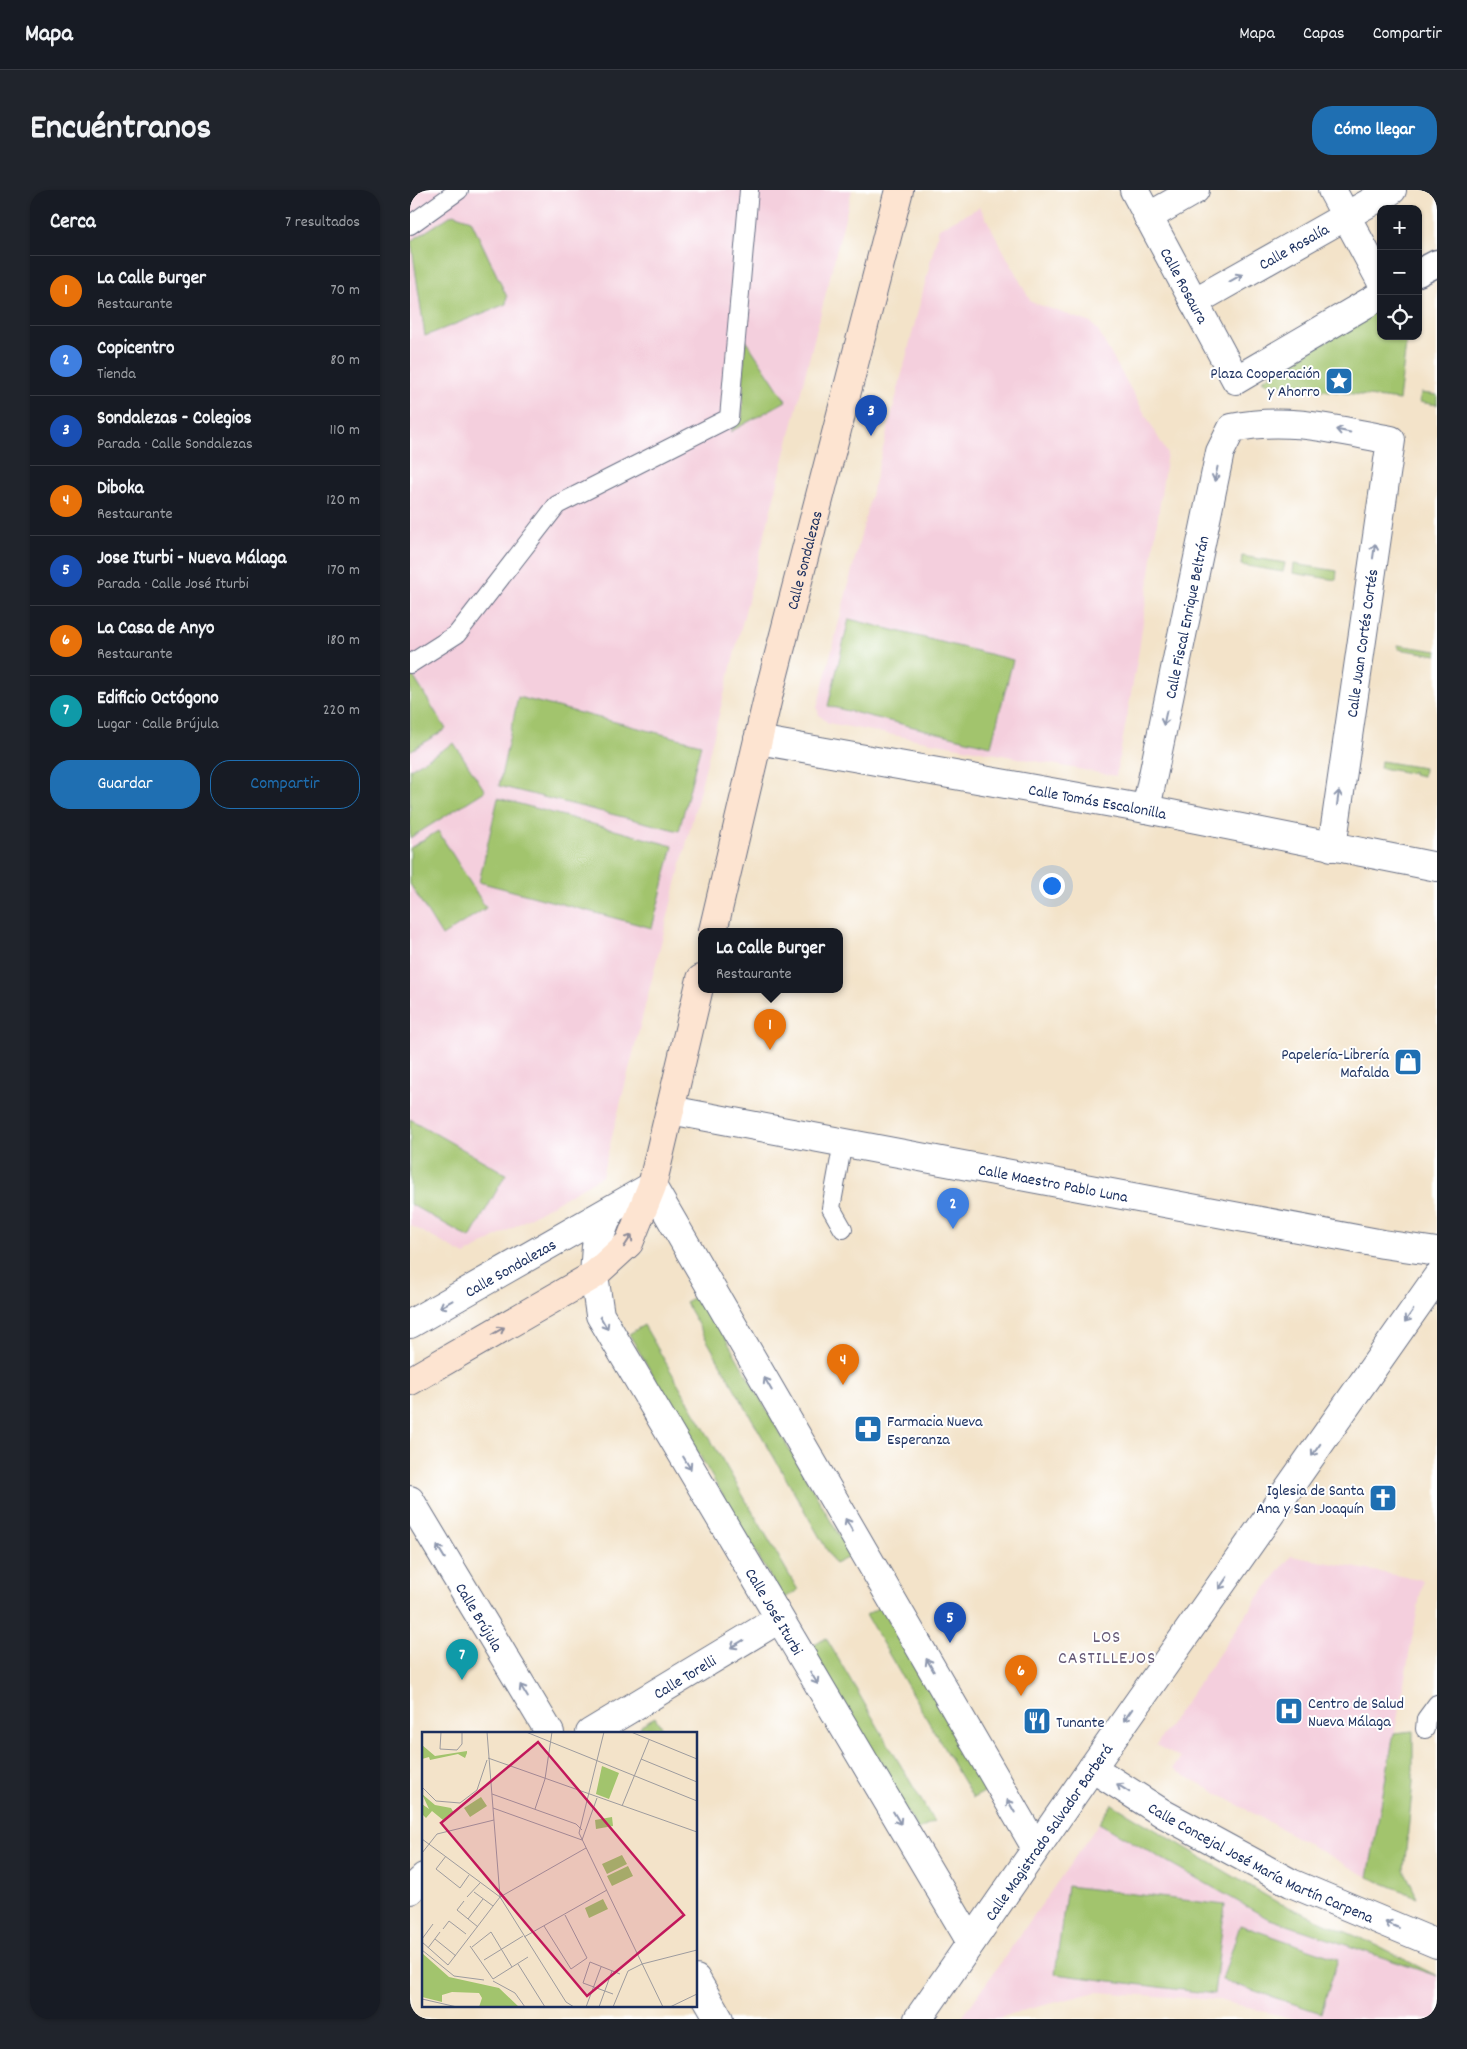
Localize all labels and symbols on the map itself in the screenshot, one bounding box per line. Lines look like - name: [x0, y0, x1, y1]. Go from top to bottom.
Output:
- street label: Calle Rosalía: [1255, 219, 1334, 277]
- street label: Calle Rosaura: [1153, 244, 1213, 329]
- one-way arrow: [1229, 273, 1243, 283]
- place label: Plaza Cooperación y Ahorro: [1210, 363, 1320, 404]
- place icon: Plaza Cooperación y Ahorro: [1324, 366, 1354, 396]
- pin: 3: [855, 395, 887, 436]
- one-way arrow: [1336, 426, 1352, 436]
- one-way arrow: [1210, 465, 1220, 481]
- street label: Calle Sondalezas: [782, 508, 830, 613]
- street label: Calle Fiscal Enrique Beltrán: [1160, 534, 1216, 701]
- one-way arrow: [1369, 543, 1379, 559]
- street label: Calle Juan Cortés Cortés: [1342, 567, 1385, 719]
- one-way arrow: [1160, 710, 1169, 726]
- street label: Calle Tomás Escalonilla: [1026, 779, 1169, 827]
- one-way arrow: [1334, 791, 1344, 807]
- your location: [1039, 873, 1065, 899]
- pin: 1: [754, 1009, 786, 1050]
- place label: Papelería-Librería Mafalda: [1281, 1044, 1389, 1085]
- shop icon: Papelería-Librería Mafalda: [1393, 1047, 1423, 1077]
- street label: Calle Maestro Pablo Luna: [976, 1159, 1130, 1210]
- pin: 2: [937, 1188, 969, 1229]
- street label: Calle Sondalezas: [461, 1234, 561, 1304]
- one-way arrow: [623, 1234, 634, 1248]
- one-way arrow: [438, 1299, 453, 1309]
- one-way arrow: [1404, 1309, 1414, 1323]
- one-way arrow: [600, 1315, 610, 1329]
- one-way arrow: [490, 1326, 504, 1336]
- pin: 4: [827, 1344, 859, 1385]
- one-way arrow: [763, 1376, 773, 1391]
- place label: Farmacia Nueva Esperanza: [887, 1411, 983, 1452]
- pharmacy icon: Farmacia Nueva Esperanza: [853, 1414, 883, 1444]
- one-way arrow: [1311, 1443, 1321, 1457]
- one-way arrow: [682, 1455, 692, 1470]
- place label: Iglesia de Santa Ana y San Joaquín: [1256, 1480, 1364, 1521]
- church icon: Iglesia de Santa Ana y San Joaquín: [1368, 1483, 1398, 1513]
- one-way arrow: [844, 1517, 854, 1532]
- one-way arrow: [435, 1545, 445, 1559]
- street label: Calle José Iturbi: [738, 1564, 808, 1660]
- one-way arrow: [1218, 1576, 1228, 1590]
- street label: Calle Brújula: [448, 1579, 508, 1657]
- pin: 5: [934, 1602, 966, 1643]
- district label: LOS CASTILLEJOS: [1058, 1626, 1156, 1672]
- pin: 7: [446, 1639, 478, 1680]
- one-way arrow: [731, 1640, 745, 1650]
- street label: Calle Torelli: [650, 1651, 721, 1706]
- pin: 6: [1005, 1655, 1037, 1696]
- one-way arrow: [925, 1658, 935, 1673]
- one-way arrow: [809, 1670, 819, 1684]
- one-way arrow: [519, 1685, 529, 1699]
- place label: Centro de Salud Nueva Málaga: [1308, 1693, 1404, 1734]
- hospital icon: Centro de Salud Nueva Málaga: [1274, 1696, 1304, 1726]
- restaurant icon: Tunante: [1022, 1706, 1052, 1736]
- one-way arrow: [1123, 1708, 1133, 1722]
- place label: Tunante: [1056, 1712, 1105, 1735]
- inset map: [422, 1732, 698, 2006]
- street label: Calle Magistrado Salvador Barberá: [980, 1740, 1120, 1926]
- one-way arrow: [1116, 1783, 1130, 1793]
- street label: Calle Concejal José María Martín Carpena: [1143, 1798, 1377, 1930]
- one-way arrow: [1006, 1800, 1016, 1814]
- one-way arrow: [892, 1810, 902, 1825]
- one-way arrow: [1385, 1920, 1400, 1930]

